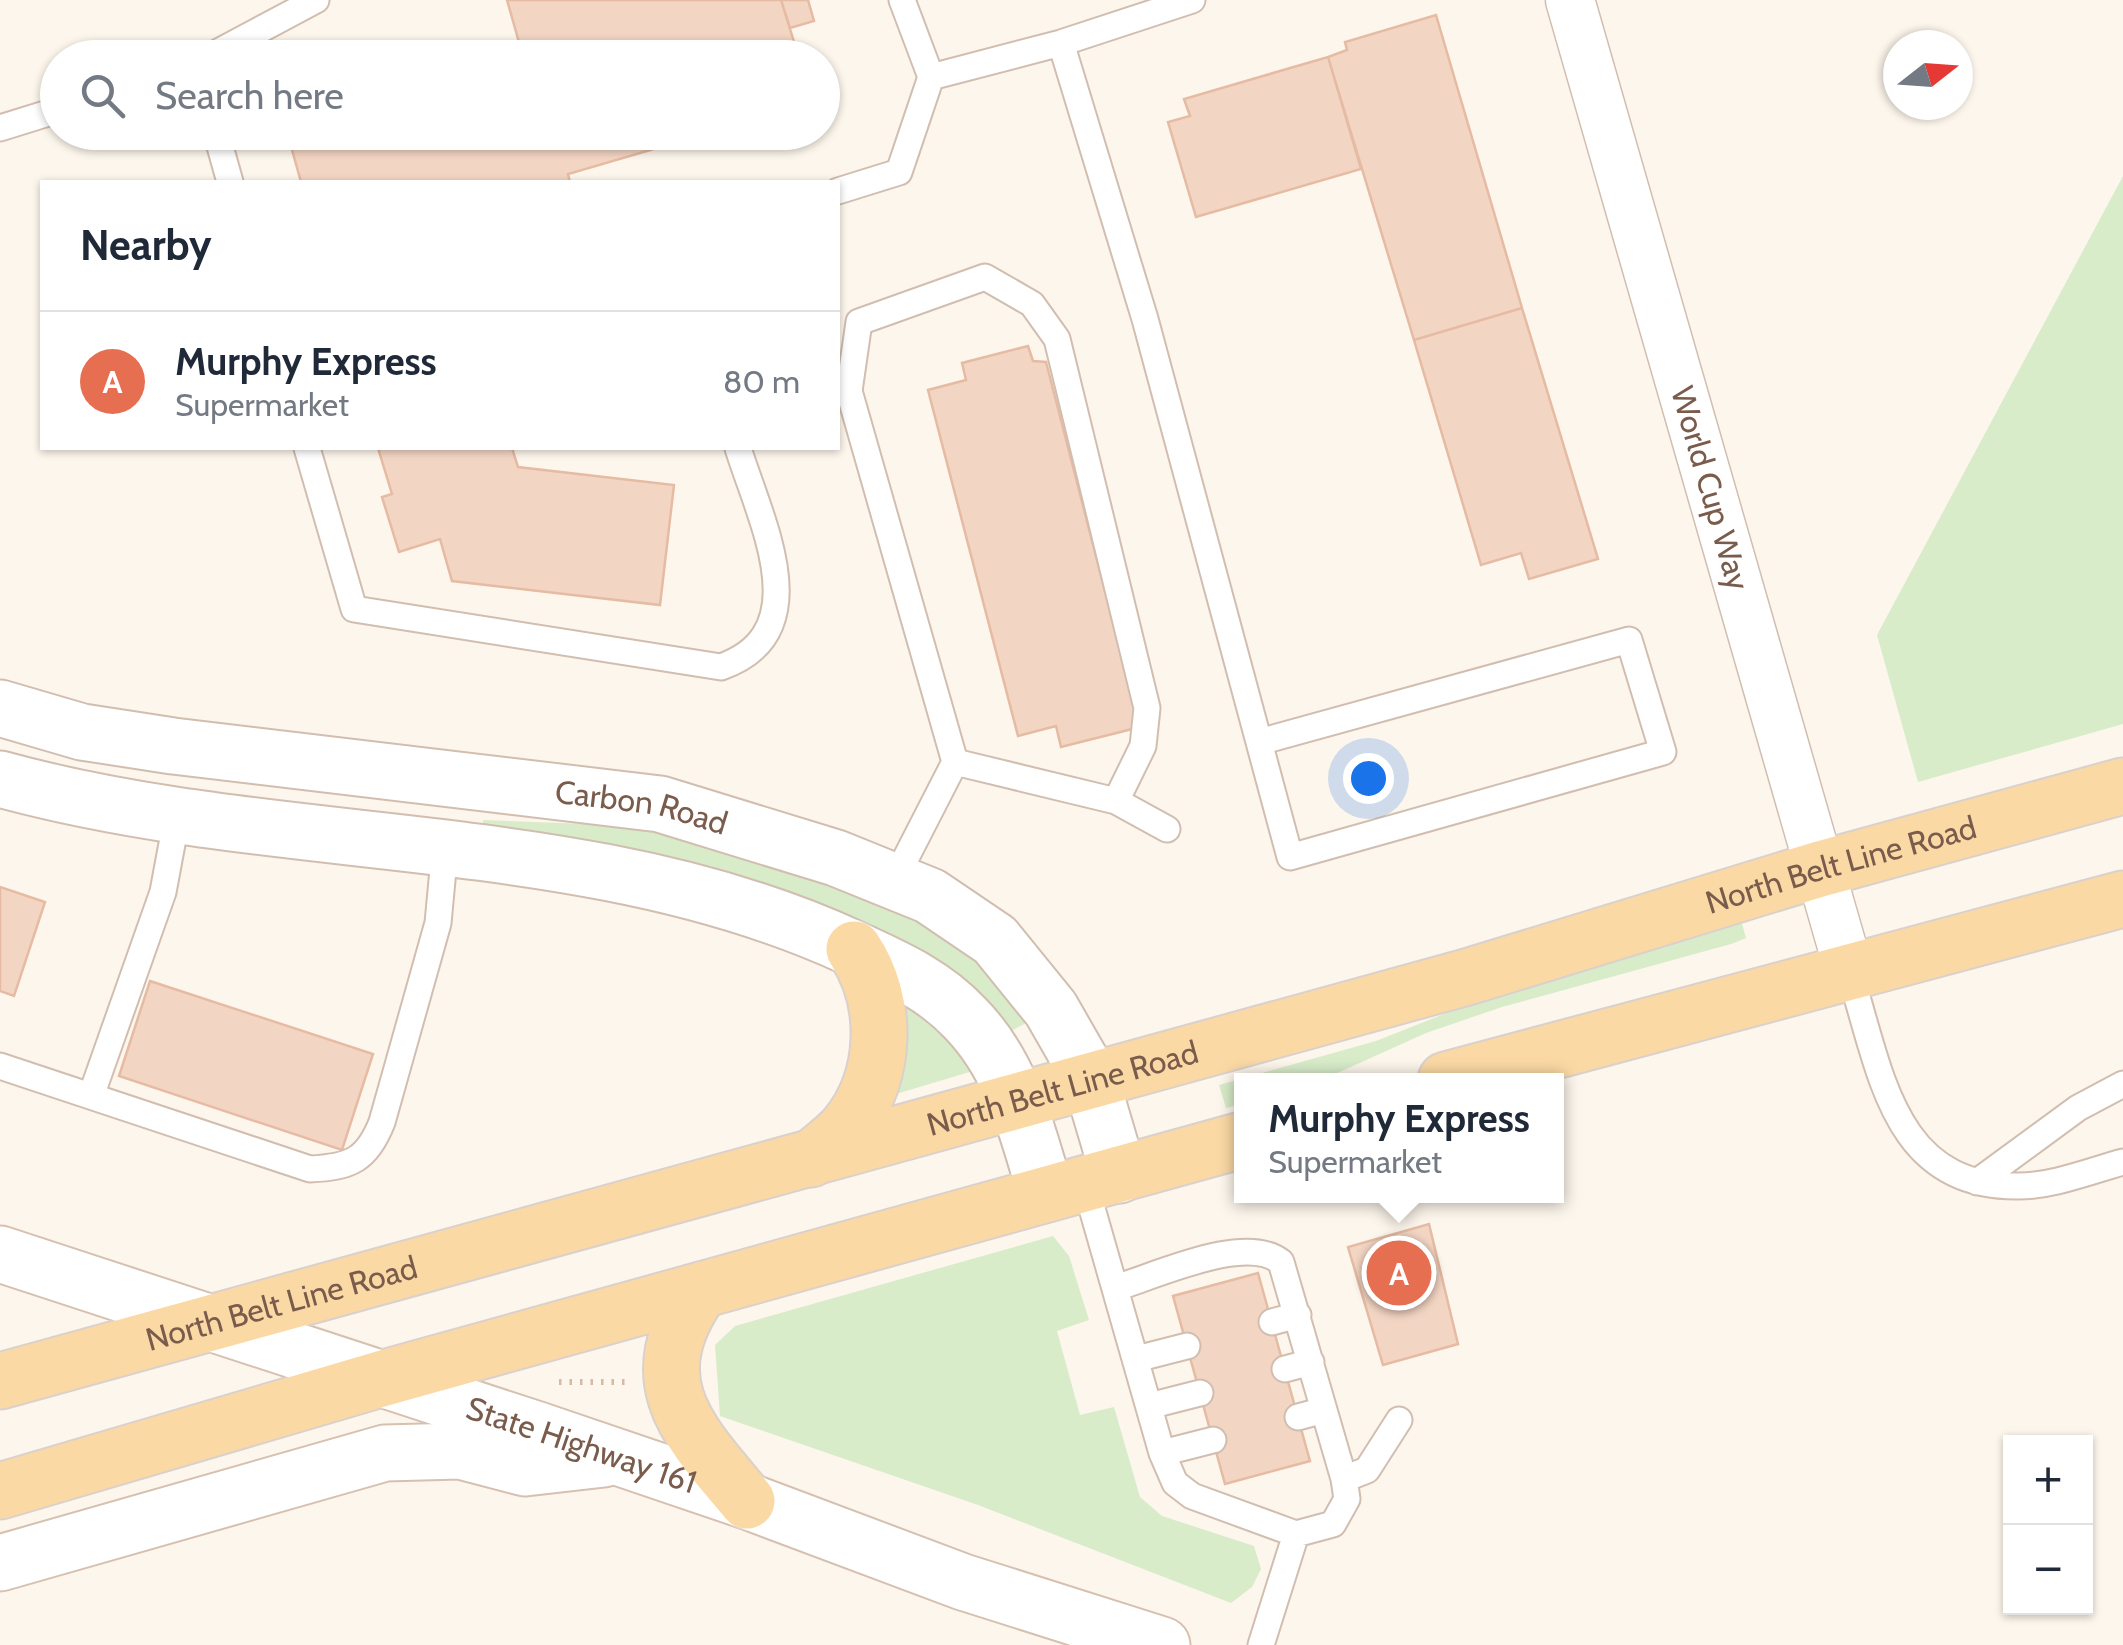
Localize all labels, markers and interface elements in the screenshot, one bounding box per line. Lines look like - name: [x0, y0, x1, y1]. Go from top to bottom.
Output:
- north arrow: [1883, 30, 1973, 120]
- search box: [40, 40, 840, 150]
- icon: search: [75, 68, 130, 123]
- text: Search here: [155, 72, 344, 119]
- text: Nearby: [80, 219, 212, 271]
- text: Murphy Express: [175, 338, 437, 385]
- text: A: [102, 362, 123, 401]
- text: 80 m: [723, 362, 800, 401]
- street label: World Cup Way: [1663, 382, 1759, 594]
- text: Supermarket: [175, 385, 349, 424]
- your location: [1343, 753, 1394, 804]
- street label: Carbon Road: [553, 772, 732, 843]
- street label: North Belt Line Road: [1701, 807, 1980, 922]
- street label: North Belt Line Road: [922, 1032, 1202, 1144]
- popup: [1234, 1073, 1564, 1203]
- text: Murphy Express: [1268, 1095, 1530, 1142]
- text: Supermarket: [1268, 1142, 1442, 1181]
- pin: A: [1366, 1236, 1432, 1310]
- street label: North Belt Line Road: [141, 1247, 421, 1359]
- street label: State Highway 161: [462, 1388, 702, 1501]
- map controls: [2003, 1435, 2093, 1615]
- button: +: [2003, 1435, 2093, 1525]
- button: −: [2003, 1525, 2093, 1615]

